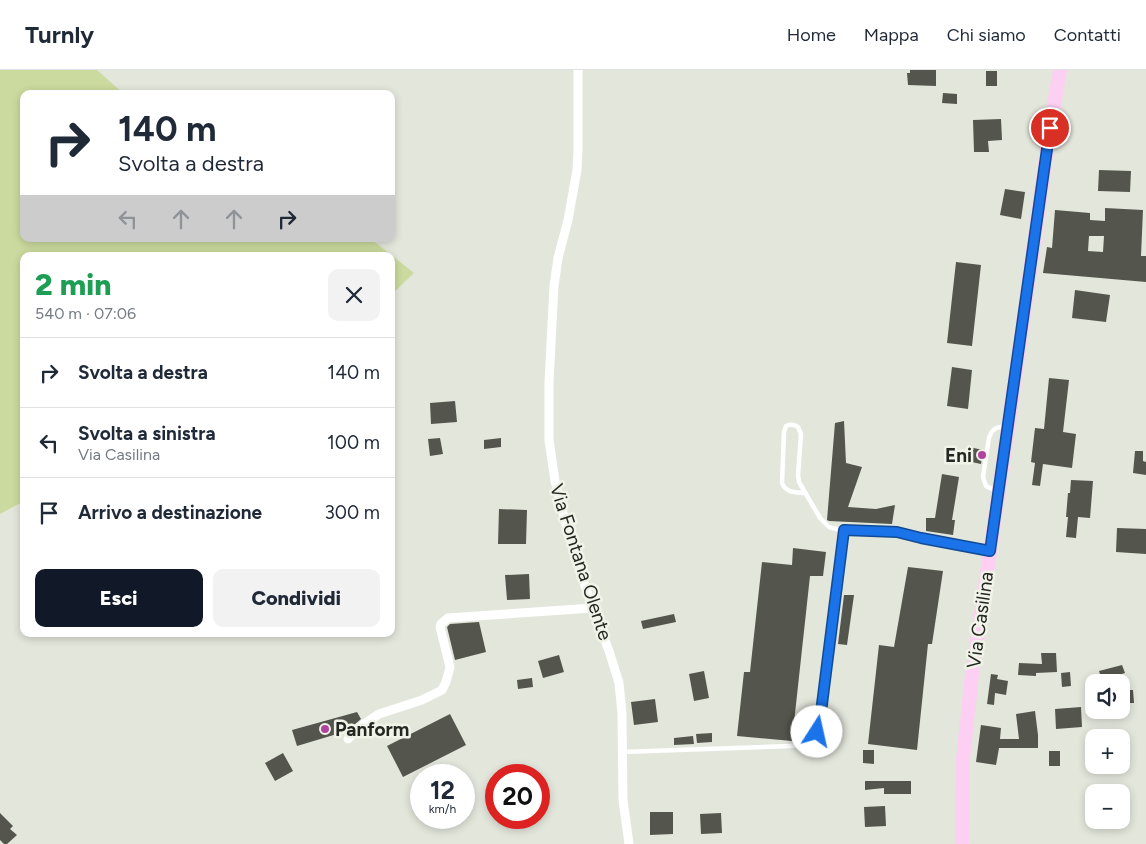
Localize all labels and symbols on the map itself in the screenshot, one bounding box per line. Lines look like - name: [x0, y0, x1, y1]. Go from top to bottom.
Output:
- pin: [1029, 107, 1071, 149]
- place label: Eni: [945, 444, 972, 467]
- marker: Eni: [976, 449, 988, 461]
- street label: Via Fontana Olente: [545, 481, 617, 643]
- street label: Via Casilina: [962, 570, 998, 670]
- position arrow: [790, 705, 842, 757]
- place label: Panform: [335, 718, 409, 741]
- marker: Panform: [319, 723, 331, 735]
- speed limit sign: 20: [485, 764, 550, 829]

